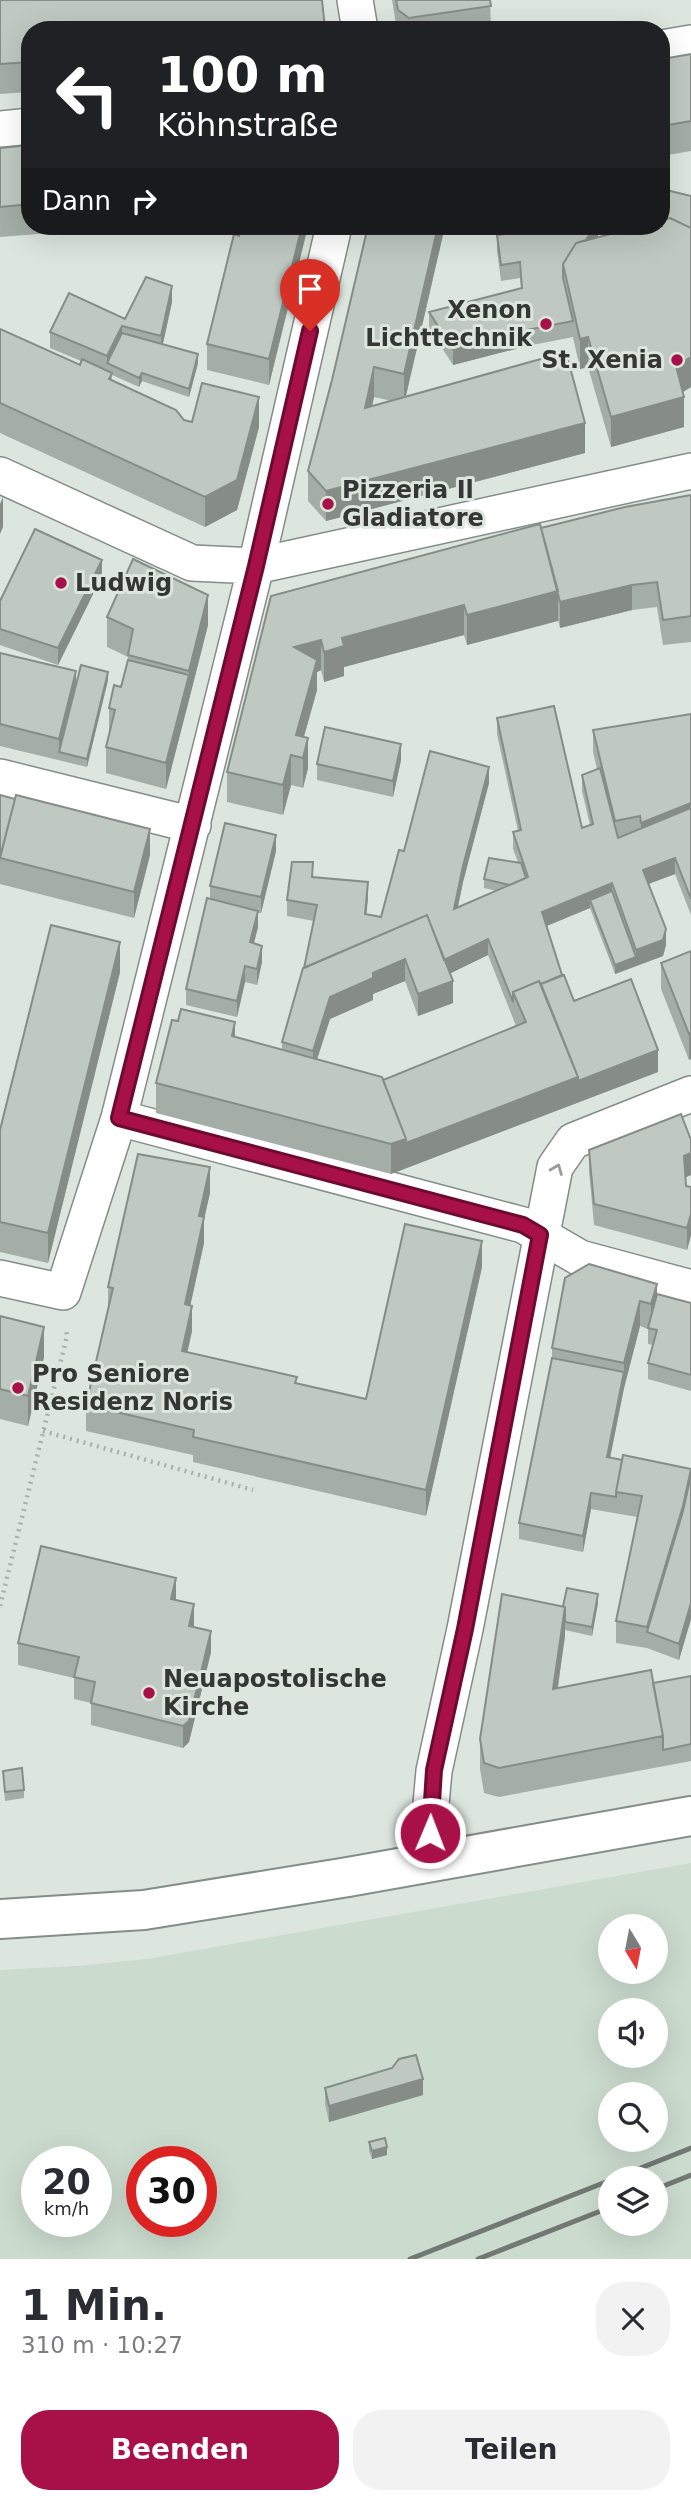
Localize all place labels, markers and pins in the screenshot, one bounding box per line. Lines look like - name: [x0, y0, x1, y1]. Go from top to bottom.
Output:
- pin: [280, 259, 340, 331]
- place label: Xenon Lichttechnik: [365, 296, 533, 352]
- marker: Xenon Lichttechnik: [538, 316, 554, 332]
- place label: St. Xenia: [541, 346, 663, 374]
- marker: St. Xenia: [669, 352, 685, 368]
- place label: Pizzeria Il Gladiatore: [342, 476, 484, 532]
- marker: Pizzeria Il Gladiatore: [320, 496, 336, 512]
- place label: Ludwig: [75, 569, 172, 597]
- marker: Ludwig: [53, 575, 69, 591]
- place label: Pro Seniore Residenz Noris: [32, 1360, 233, 1416]
- marker: Pro Seniore Residenz Noris: [10, 1380, 26, 1396]
- place label: Neuapostolische Kirche: [163, 1665, 387, 1721]
- marker: Neuapostolische Kirche: [141, 1685, 157, 1701]

